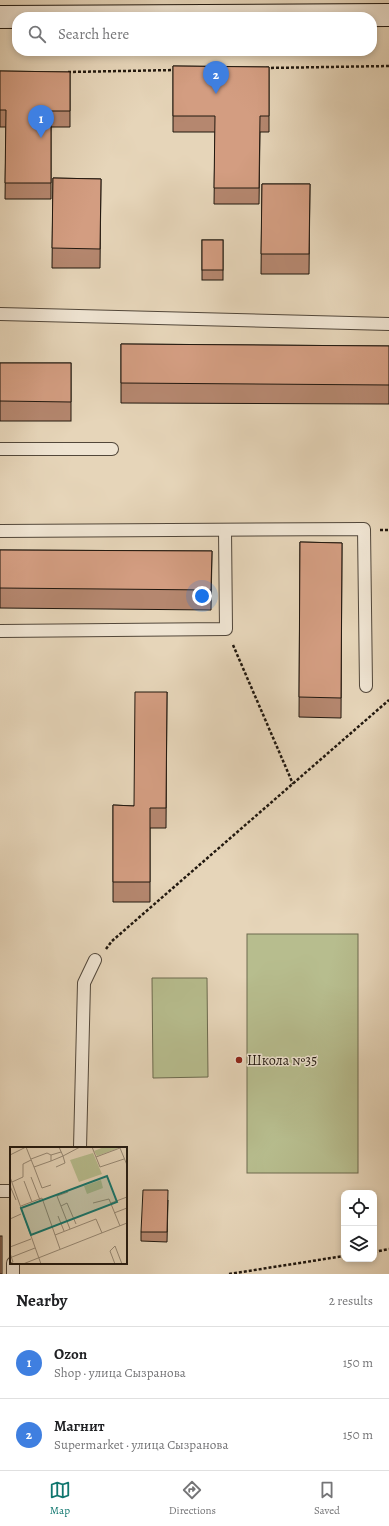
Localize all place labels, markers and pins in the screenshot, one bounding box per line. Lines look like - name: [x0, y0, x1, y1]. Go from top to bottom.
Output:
- pin: 2: [203, 61, 229, 94]
- pin: 1: [28, 105, 54, 138]
- place label: Школа №35: [247, 1051, 317, 1070]
- marker: Школа №35: [234, 1055, 244, 1065]

